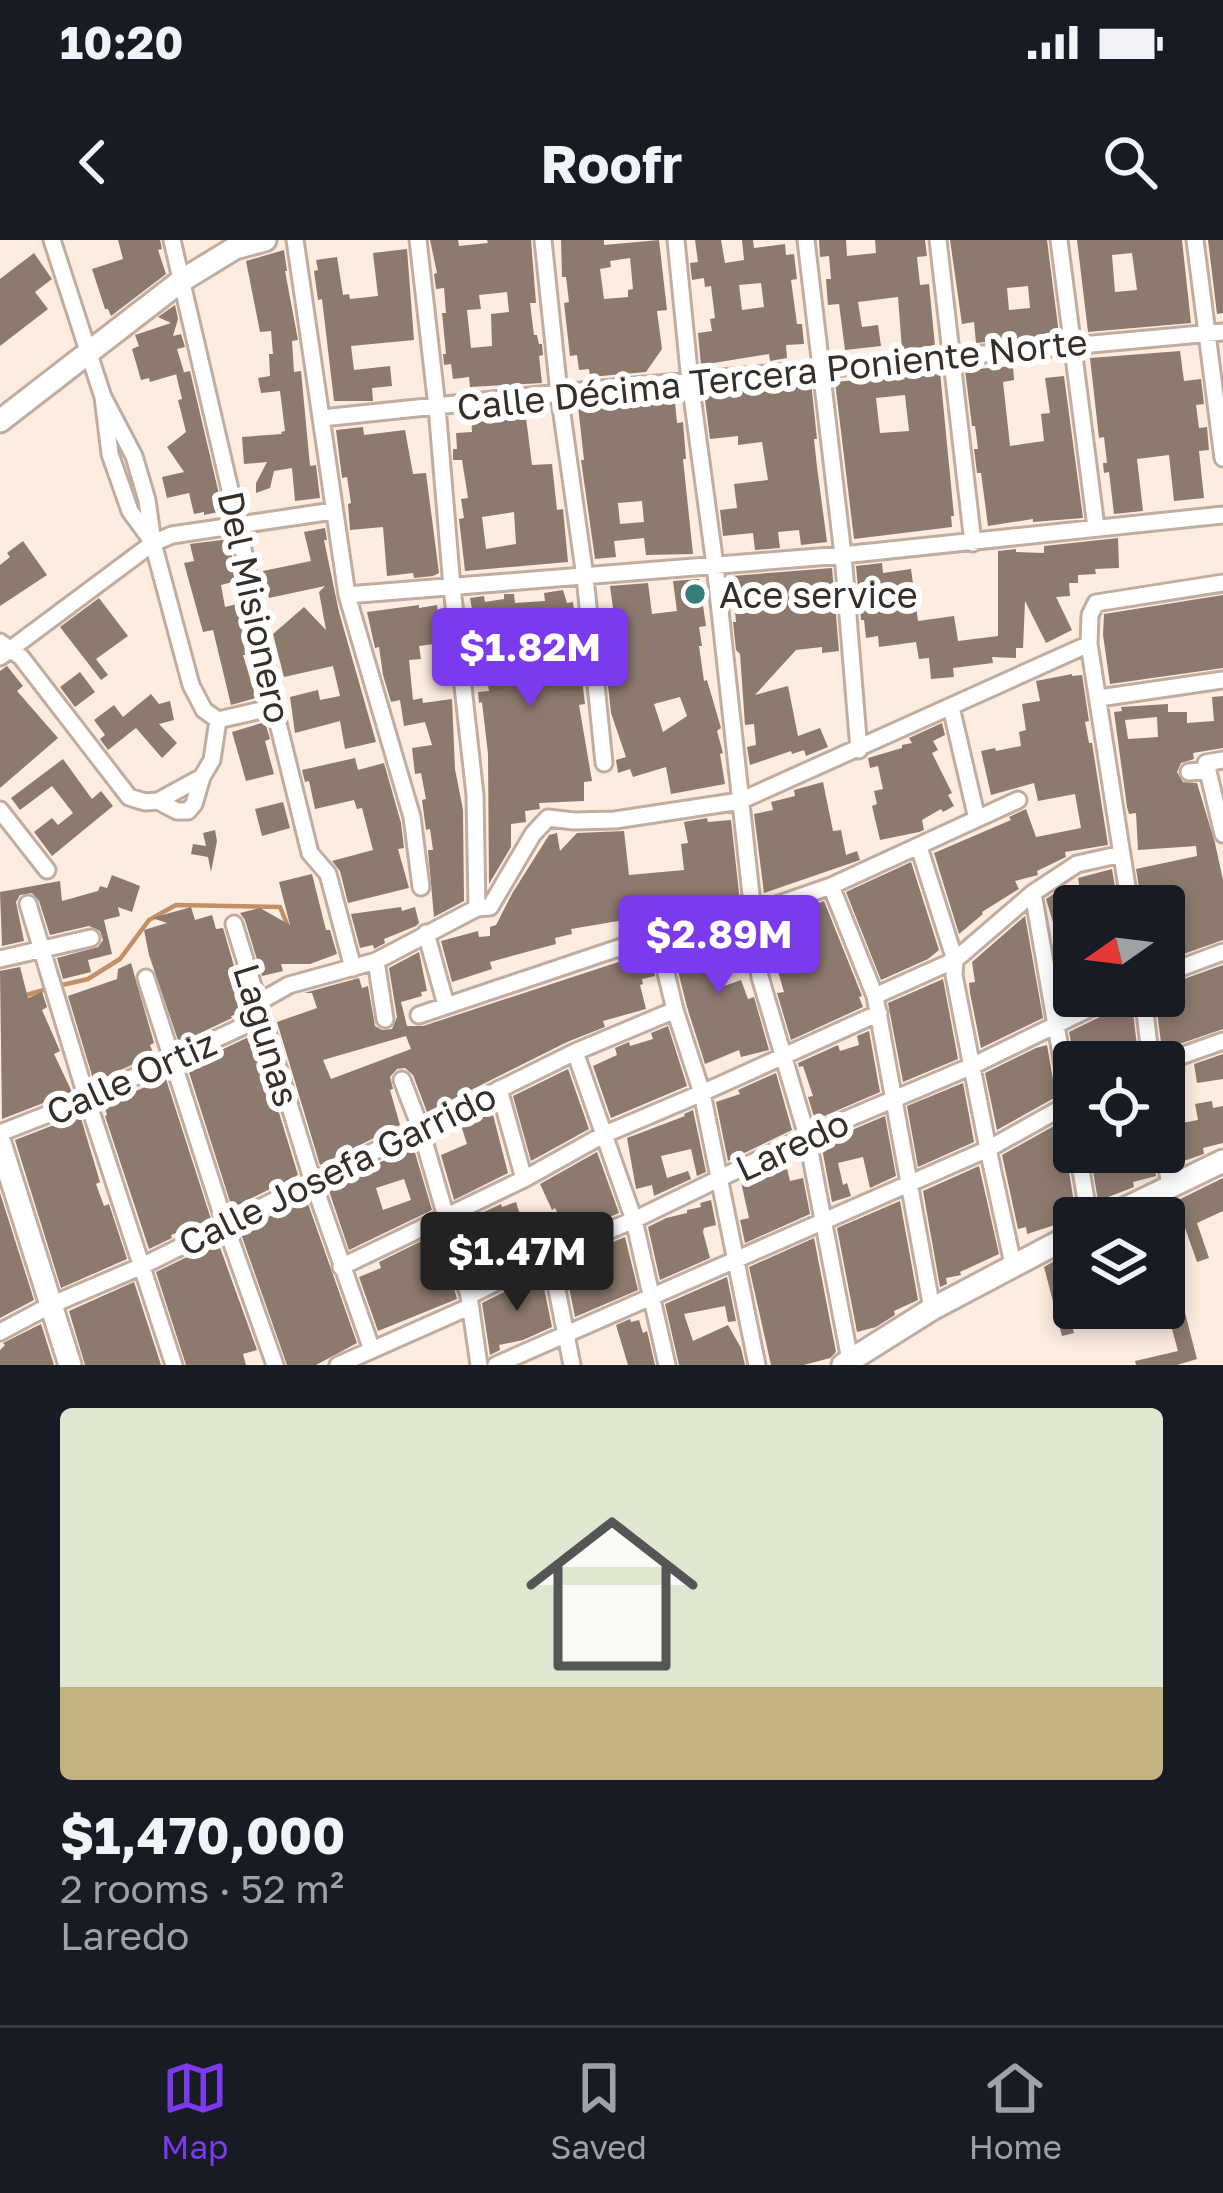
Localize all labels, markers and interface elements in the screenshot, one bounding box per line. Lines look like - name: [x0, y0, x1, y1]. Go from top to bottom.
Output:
- text: 10:20: [60, 15, 184, 69]
- icon: back: [60, 129, 126, 195]
- icon: search: [1097, 129, 1163, 195]
- text: Roofr: [540, 130, 683, 195]
- street label: Calle Décima Tercera Poniente Norte: [455, 320, 1089, 428]
- street label: Del Misionero: [209, 487, 301, 727]
- place label: Ace service: [719, 573, 918, 616]
- marker: Ace service: [682, 581, 708, 607]
- pin: $1.82M: [432, 608, 628, 710]
- text: $1.82M: [459, 623, 601, 670]
- north arrow: [1053, 885, 1185, 1017]
- map controls: [1053, 885, 1185, 1329]
- pin: $2.89M: [621, 895, 817, 997]
- text: $2.89M: [646, 910, 792, 957]
- street label: Lagunas: [225, 959, 309, 1111]
- street label: Calle Ortiz: [39, 1021, 223, 1133]
- button: locate: [1053, 1041, 1185, 1173]
- street label: Calle Josefa Garrido: [171, 1074, 503, 1264]
- street label: Laredo: [729, 1100, 855, 1190]
- button: layers: [1053, 1197, 1185, 1329]
- pin: $1.47M: [419, 1212, 615, 1314]
- text: $1.47M: [447, 1227, 587, 1274]
- icon: home: [504, 1486, 720, 1702]
- text: $1,470,000: [60, 1804, 345, 1865]
- text: 2 rooms · 52 m²: [60, 1865, 344, 1912]
- text: Laredo: [60, 1912, 189, 1959]
- tab: Map: [161, 2055, 228, 2166]
- tab: Saved: [550, 2055, 647, 2166]
- tab: Home: [969, 2055, 1062, 2166]

